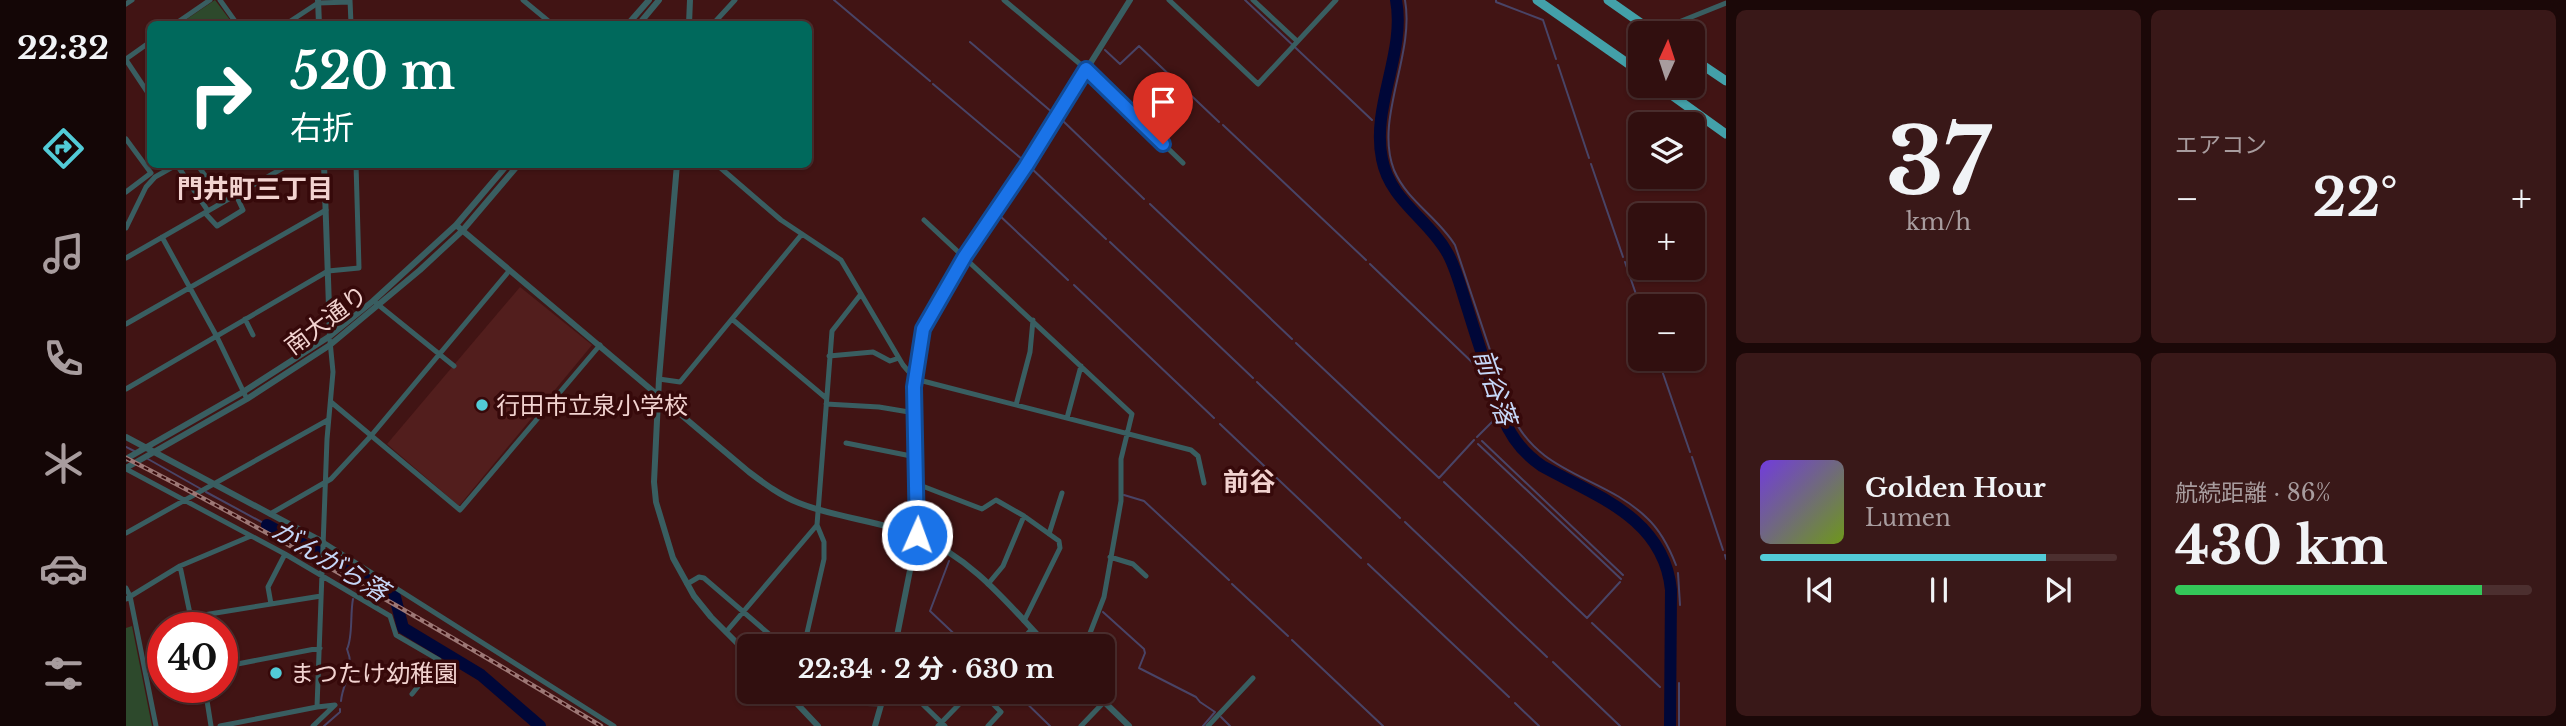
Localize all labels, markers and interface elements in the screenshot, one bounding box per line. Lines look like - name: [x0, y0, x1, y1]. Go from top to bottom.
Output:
- north arrow: [1628, 21, 1704, 98]
- map controls: [1628, 21, 1705, 371]
- text: 22:32: [17, 28, 109, 68]
- text: 520 m: [290, 41, 455, 102]
- icon: right: [175, 49, 266, 140]
- pin: [1133, 72, 1193, 144]
- icon: arrive: [1144, 83, 1182, 121]
- text: 37: [1886, 106, 1991, 219]
- text: 右折: [290, 108, 354, 148]
- button: layers: [1628, 112, 1705, 189]
- icon: directions: [39, 124, 88, 173]
- text: エアコン: [2175, 131, 2267, 159]
- text: 22°: [2313, 166, 2398, 230]
- district label: 門井町三丁目: [177, 173, 333, 205]
- text: −: [2175, 175, 2199, 222]
- text: +: [2511, 175, 2532, 222]
- button: +: [1628, 203, 1705, 280]
- text: km/h: [1906, 208, 1971, 236]
- icon: music: [39, 229, 88, 278]
- street label: 南大通り: [279, 280, 373, 360]
- button: −: [1628, 294, 1705, 371]
- icon: phone: [39, 334, 88, 383]
- water label: 前谷落: [1467, 345, 1524, 433]
- place label: 行田市立泉小学校: [496, 391, 688, 420]
- marker: 行田市立泉小学校: [474, 397, 490, 413]
- icon: climate: [39, 439, 88, 488]
- district label: 前谷: [1223, 466, 1275, 498]
- text: Golden Hour: [1865, 472, 2046, 504]
- text: 航続距離 · 86%: [2175, 479, 2331, 507]
- position arrow: [880, 498, 954, 572]
- text: Lumen: [1865, 504, 1951, 532]
- water label: がんがら落: [266, 514, 397, 610]
- text: 430 km: [2175, 514, 2388, 578]
- icon: car: [39, 544, 88, 593]
- icon: previous: [1801, 571, 1839, 609]
- icon: pause: [1920, 571, 1958, 609]
- icon: next: [2039, 571, 2077, 609]
- speed limit sign: 40: [147, 612, 238, 703]
- icon: filters: [39, 649, 88, 698]
- text: 22:34 · 2 分 · 630 m: [798, 653, 1054, 685]
- place label: まつたけ幼稚園: [290, 659, 458, 688]
- marker: まつたけ幼稚園: [268, 665, 284, 681]

